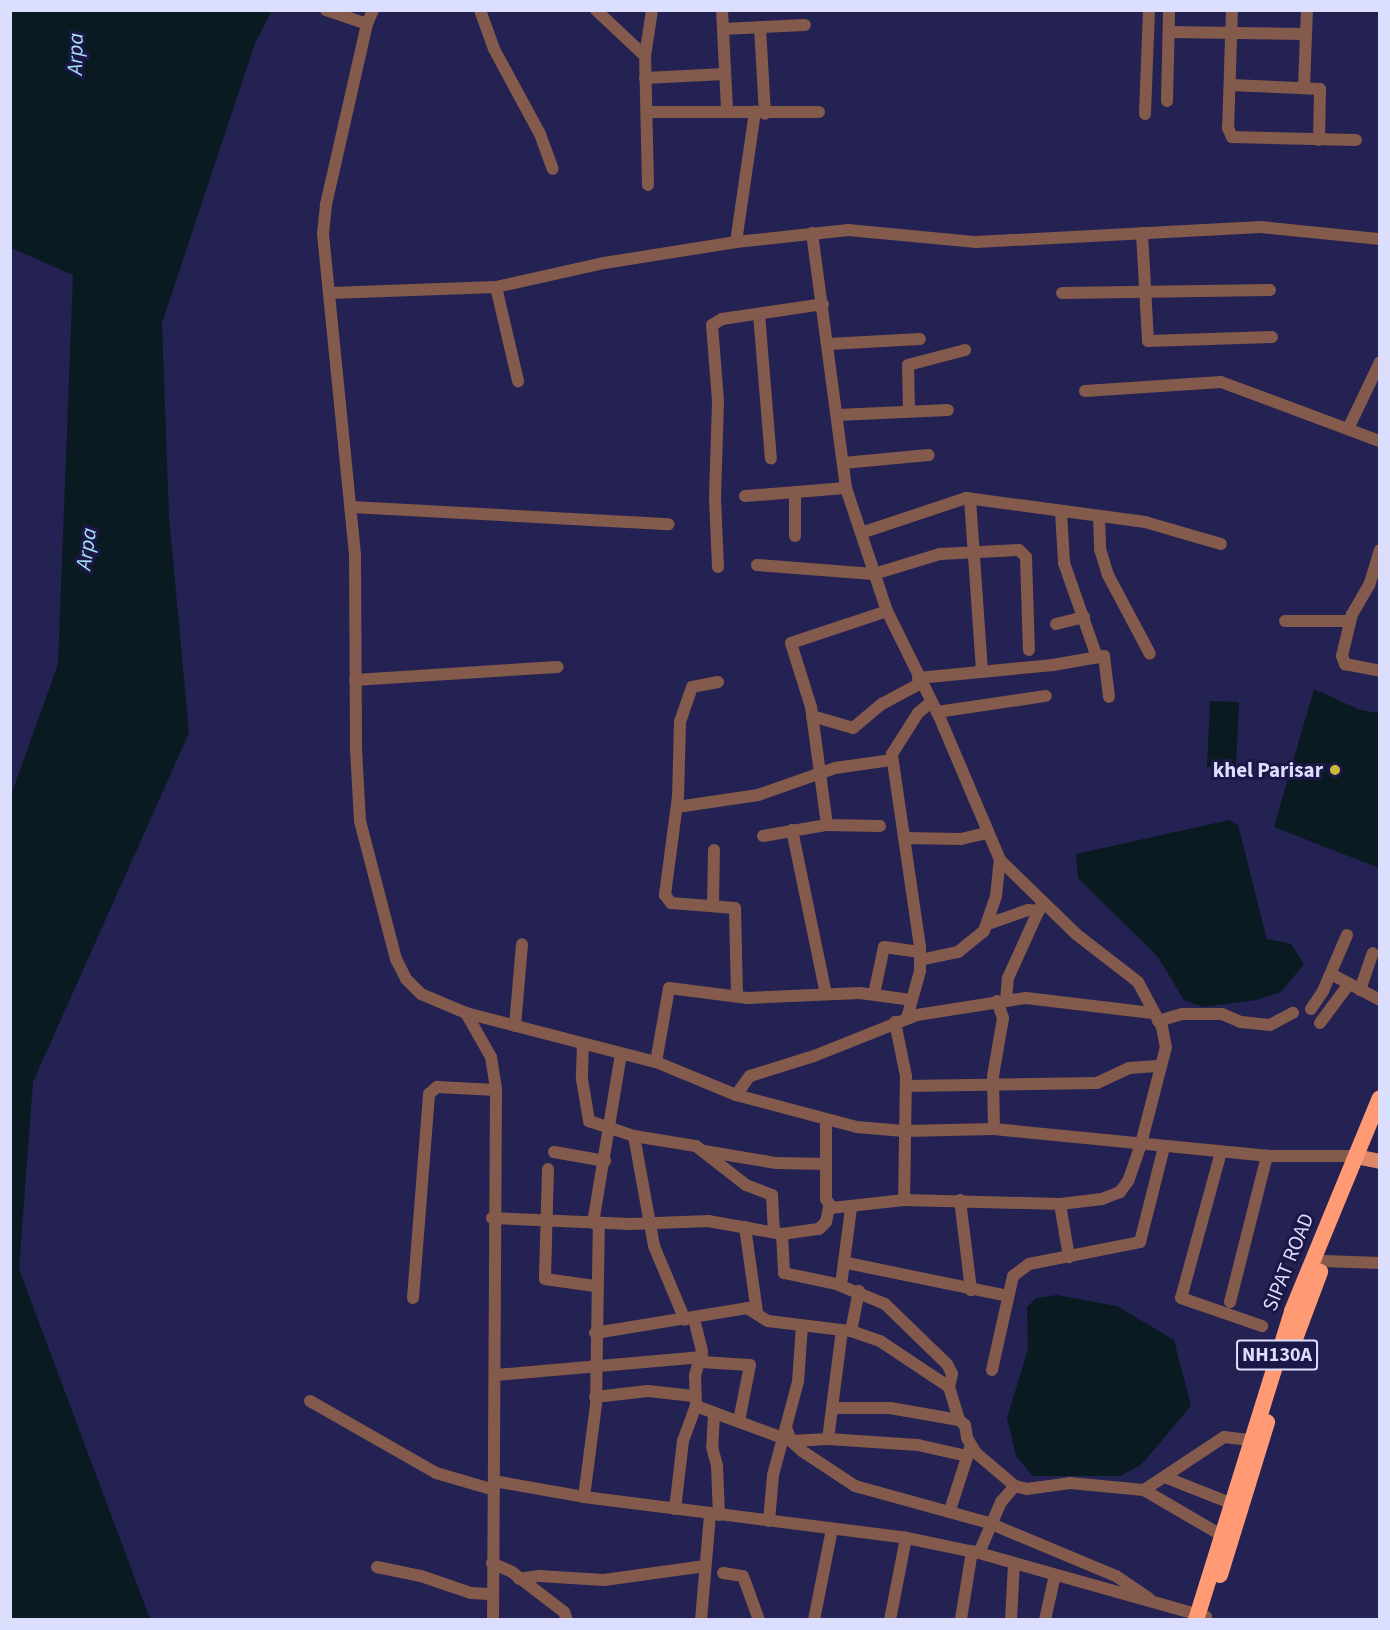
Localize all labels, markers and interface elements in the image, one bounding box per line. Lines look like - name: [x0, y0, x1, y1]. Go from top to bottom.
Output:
- water label: Arpa: [62, 33, 90, 75]
- water label: Arpa: [71, 526, 103, 572]
- place label: khel Parisar: [1213, 757, 1323, 783]
- marker: khel Parisar: [1328, 763, 1342, 777]
- street label: SIPAT ROAD: [1257, 1209, 1319, 1315]
- road number: NH130A: [1235, 1338, 1319, 1372]

